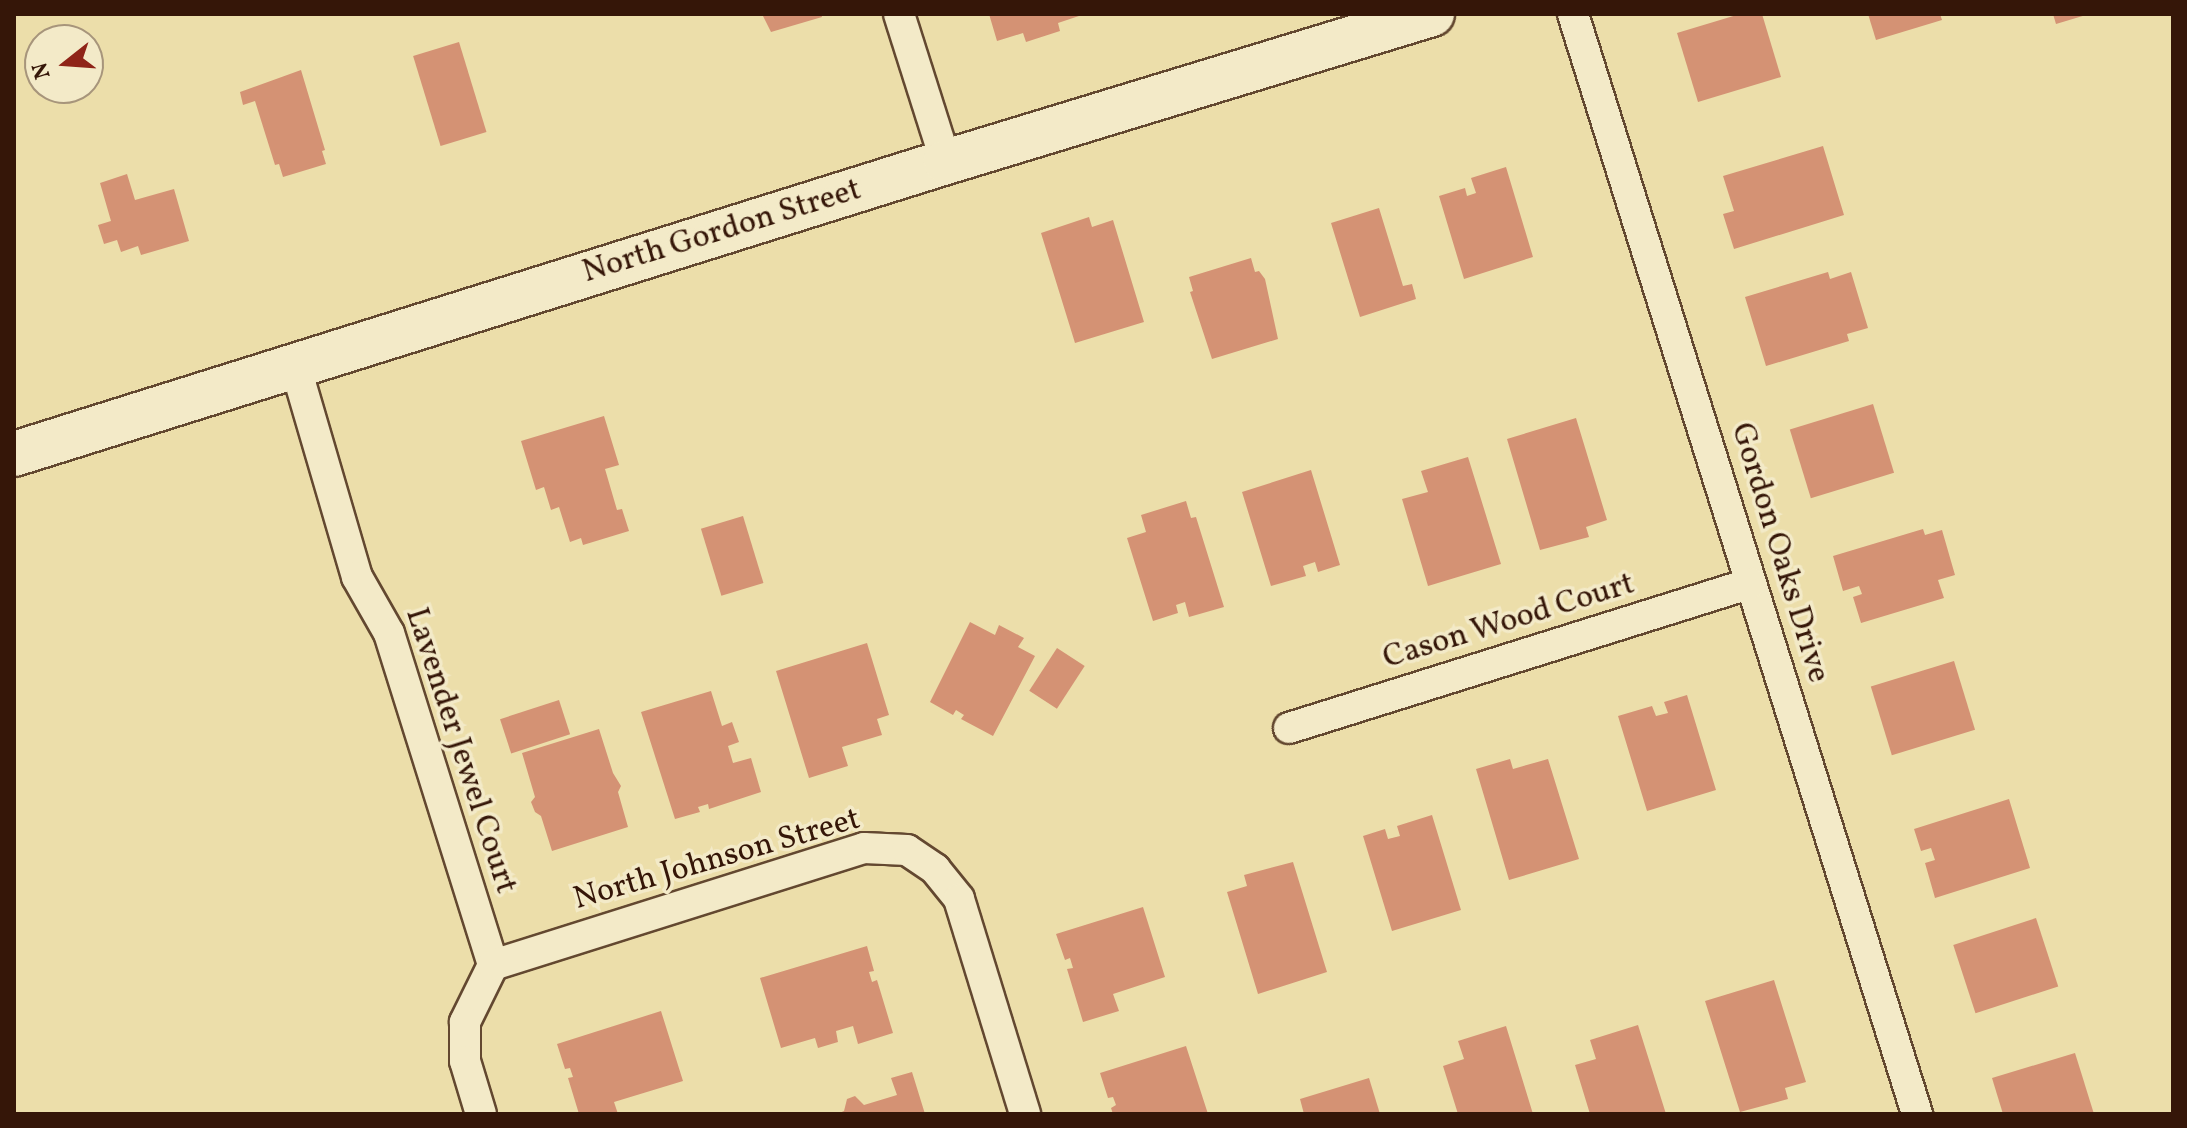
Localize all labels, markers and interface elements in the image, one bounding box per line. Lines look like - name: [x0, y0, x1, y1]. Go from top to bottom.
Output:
- north arrow: [24, 24, 104, 104]
- text: N: [25, 58, 60, 83]
- street label: North Gordon Street: [578, 171, 866, 293]
- street label: Gordon Oaks Drive: [1721, 419, 1837, 687]
- street label: Cason Wood Court: [1378, 565, 1640, 679]
- street label: Lavender Jewel Court: [396, 603, 524, 899]
- street label: North Johnson Street: [569, 801, 865, 919]

